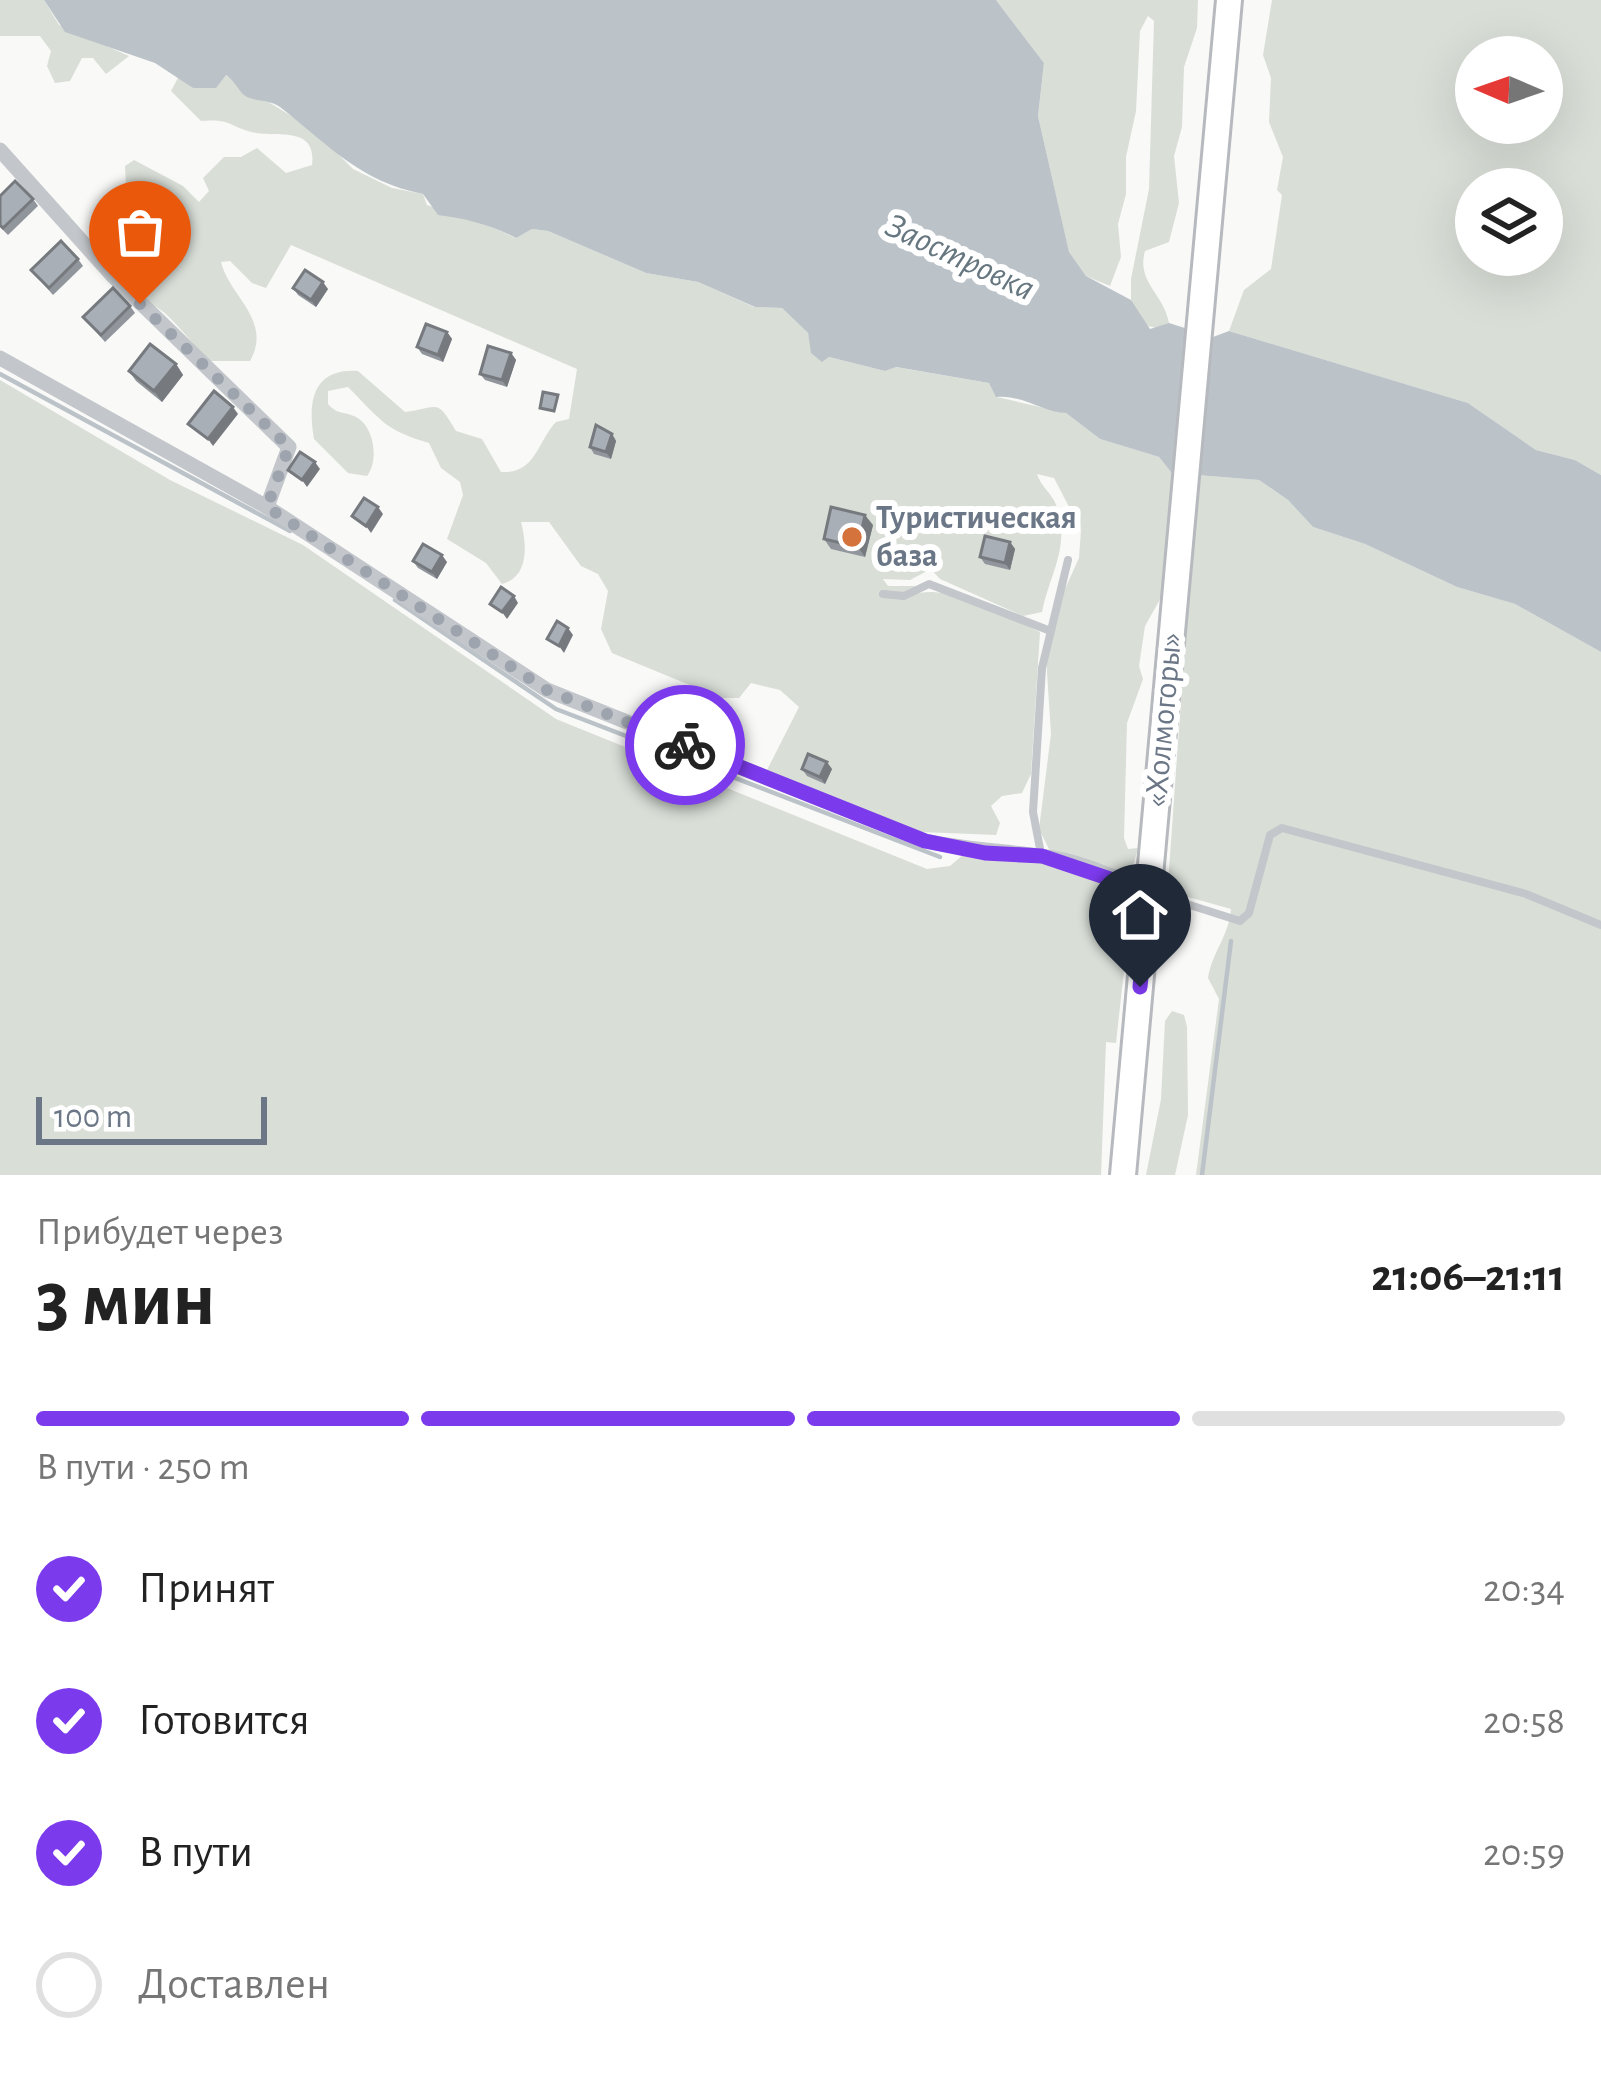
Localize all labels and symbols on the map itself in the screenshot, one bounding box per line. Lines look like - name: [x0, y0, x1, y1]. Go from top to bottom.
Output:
- north arrow: [1455, 36, 1563, 144]
- pin: [89, 181, 191, 304]
- water label: Заостровка: [880, 207, 1040, 307]
- place label: Туристическая база: [876, 502, 1077, 573]
- marker: Туристическая база: [839, 524, 865, 550]
- street label: «Холмогоры»: [1140, 631, 1188, 809]
- courier: [625, 685, 745, 805]
- pin: [1089, 864, 1191, 987]
- scale bar: [36, 1091, 267, 1144]

